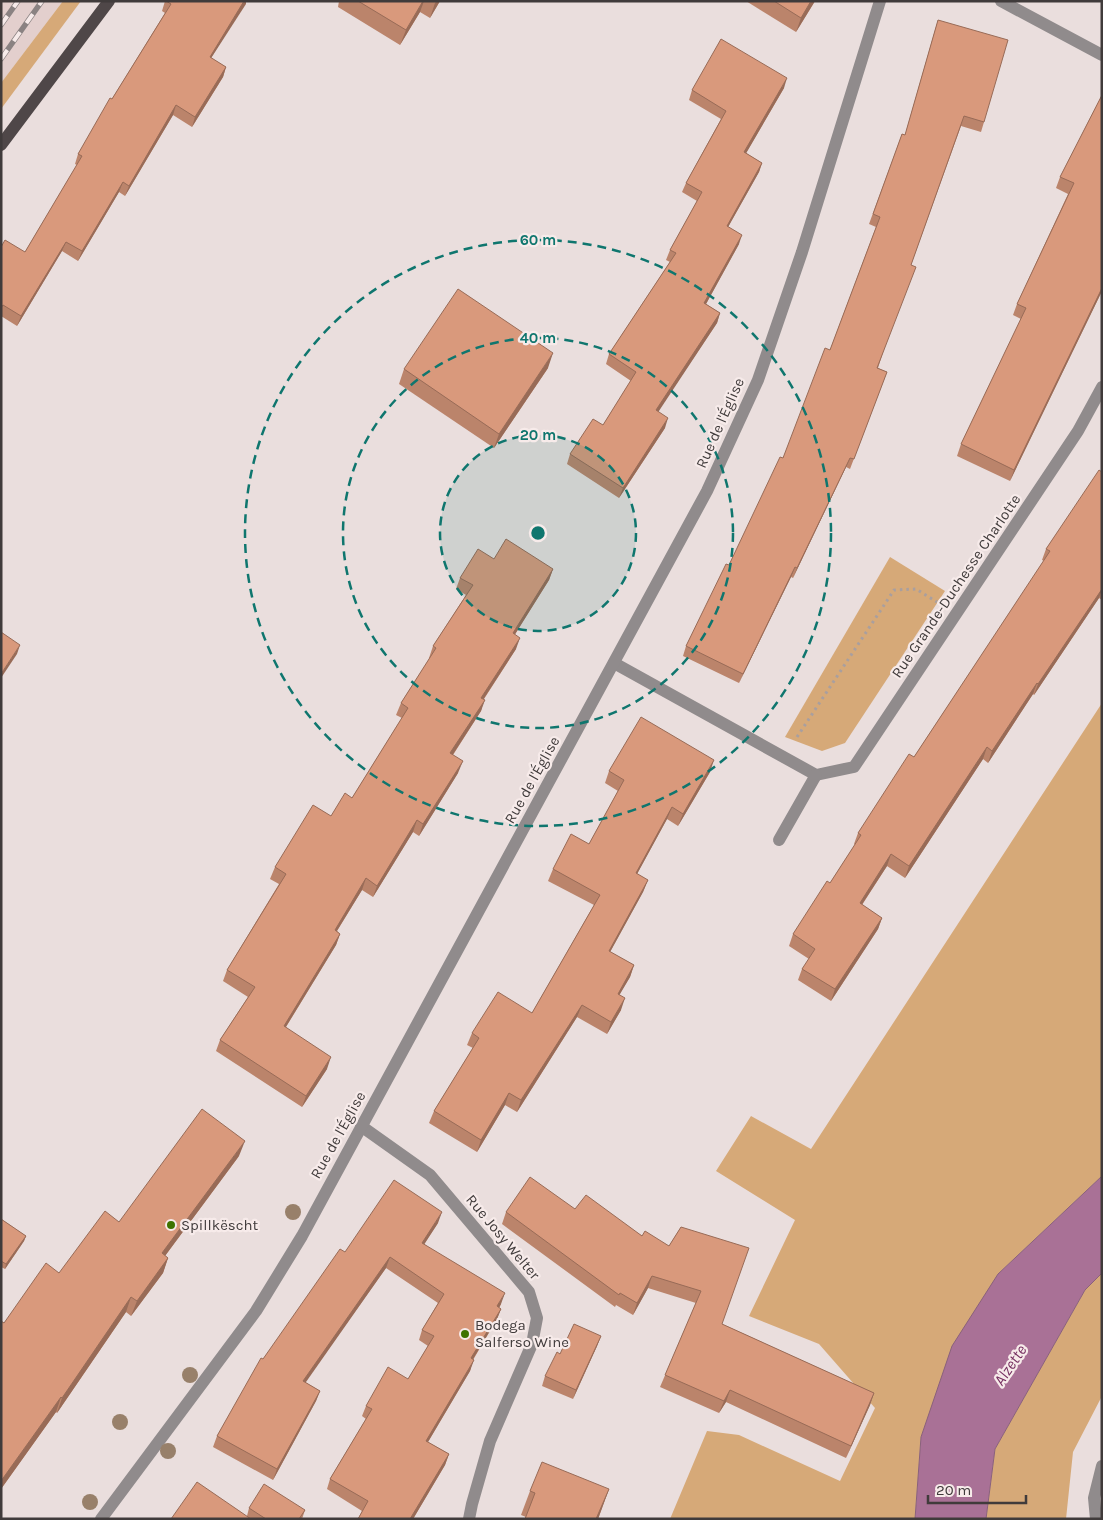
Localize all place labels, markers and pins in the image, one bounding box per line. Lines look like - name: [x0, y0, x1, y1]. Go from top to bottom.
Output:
- centre of rings: [529, 524, 547, 542]
- place label: Spillkëscht: [181, 1216, 259, 1234]
- marker: Spillkëscht: [165, 1219, 177, 1231]
- place label: Bodega Salferso Wine: [475, 1316, 569, 1351]
- marker: Bodega Salferso Wine: [459, 1328, 471, 1340]

